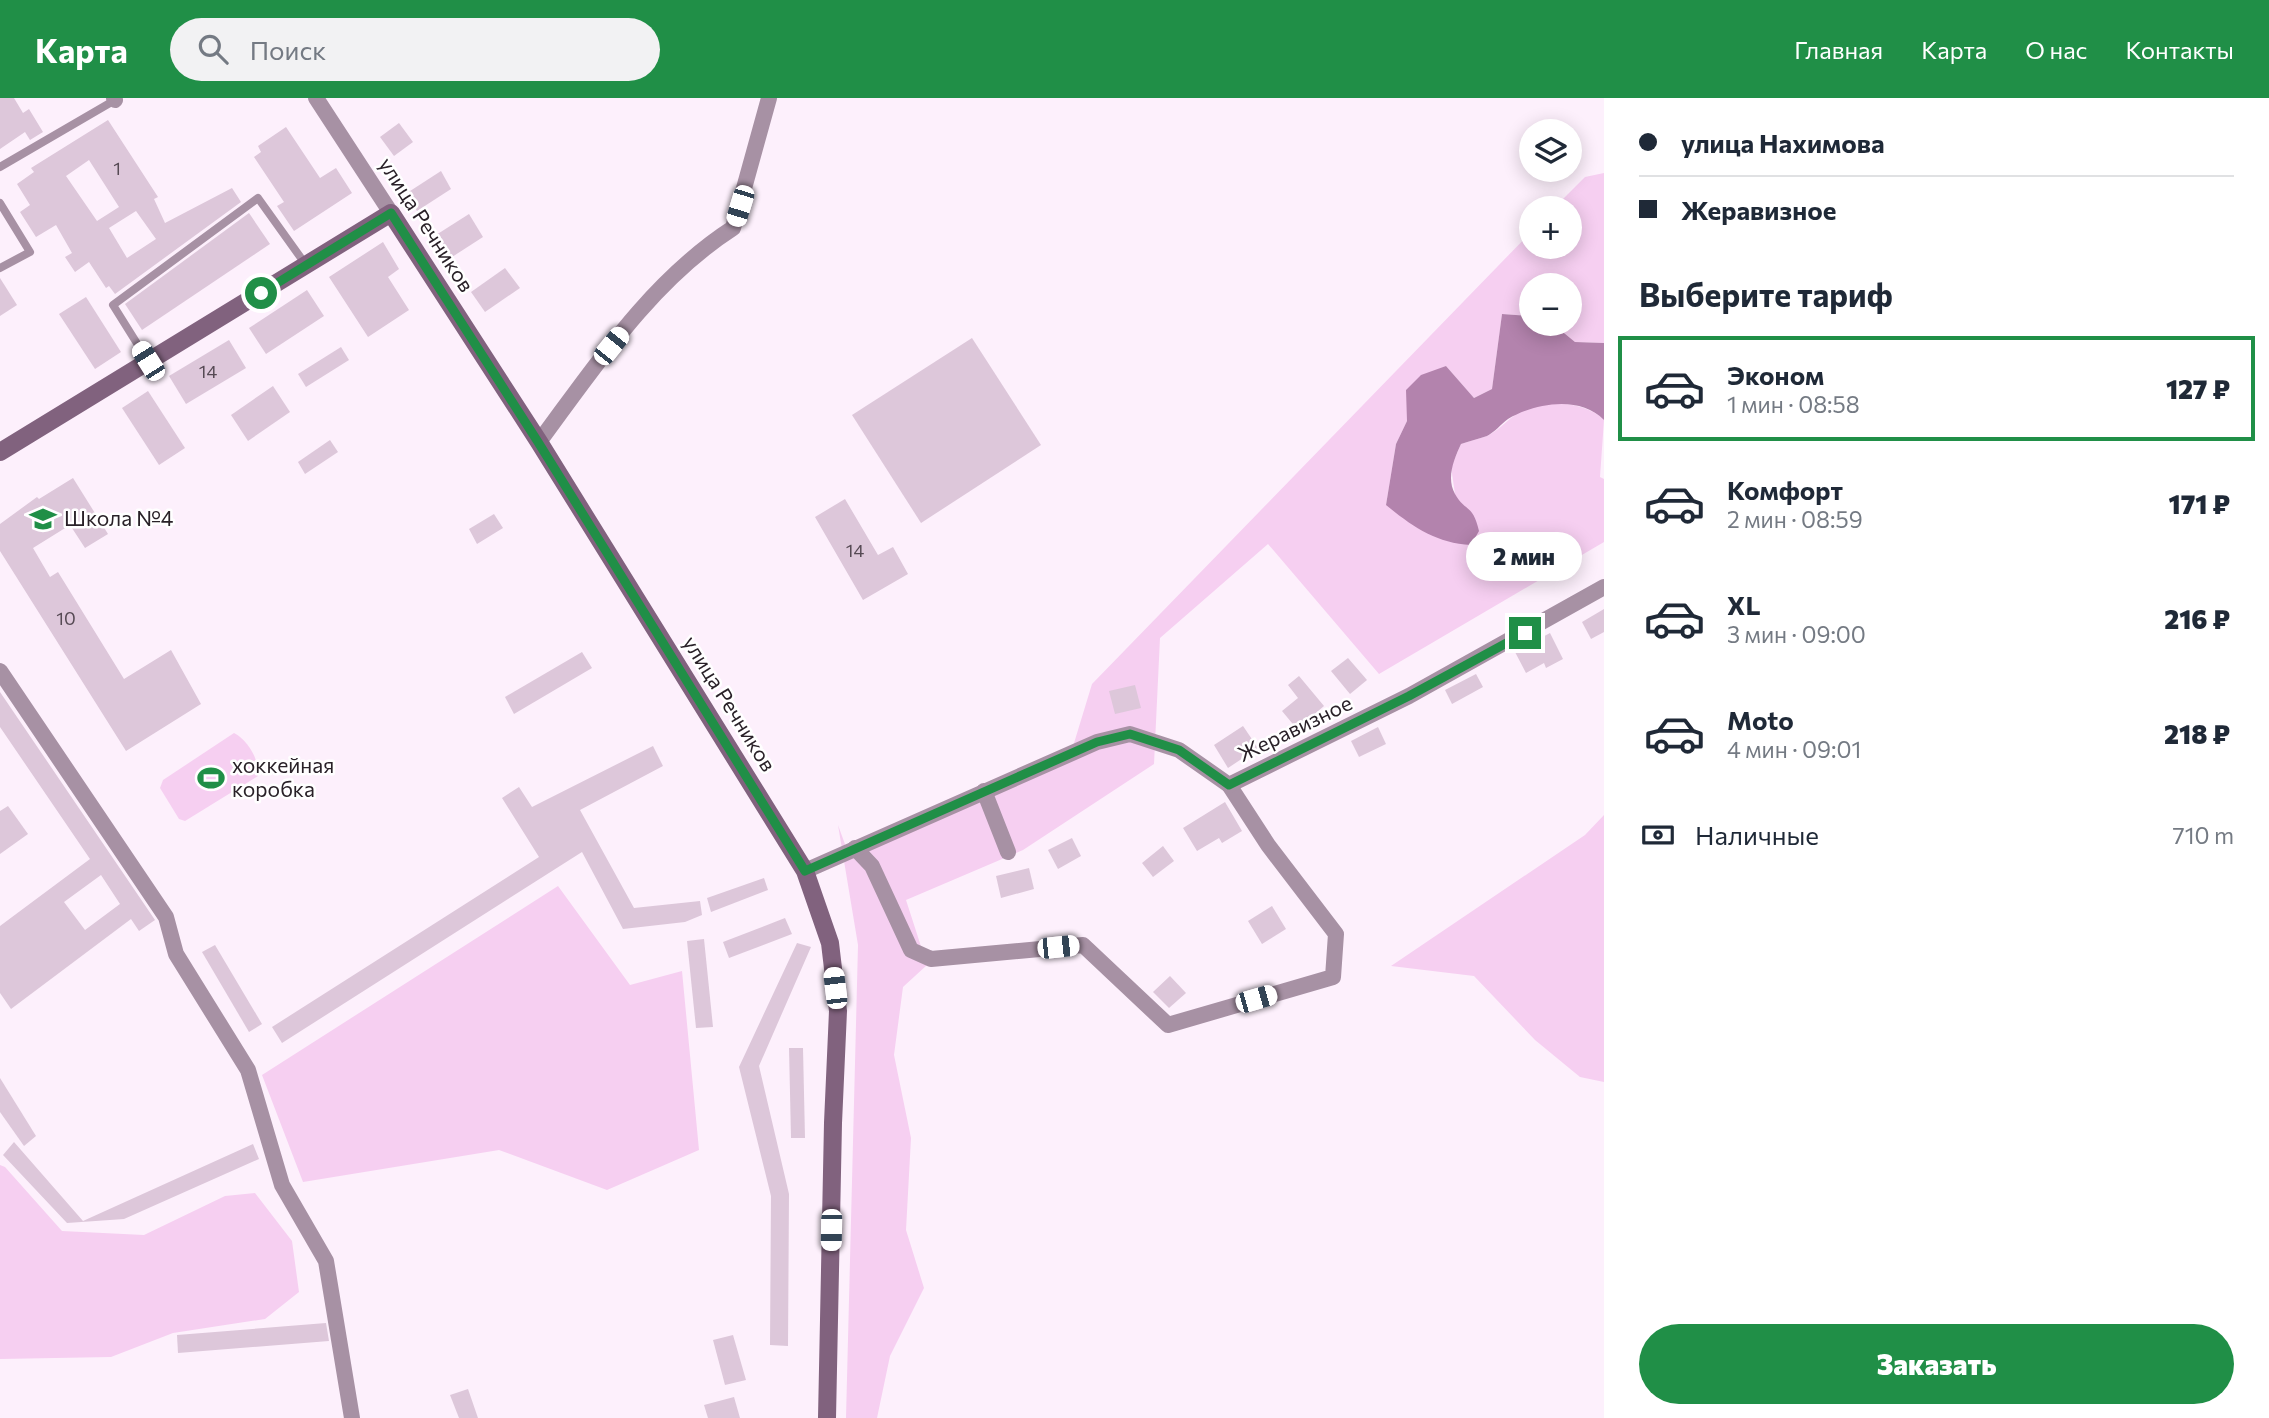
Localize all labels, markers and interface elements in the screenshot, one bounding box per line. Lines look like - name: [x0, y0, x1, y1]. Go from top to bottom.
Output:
- search box: [170, 18, 660, 81]
- text: Карта: [35, 29, 128, 70]
- icon: search: [194, 30, 232, 68]
- text: Поиск: [250, 34, 326, 65]
- text: Главная: [1794, 35, 1883, 64]
- text: Карта: [1921, 35, 1987, 64]
- text: О нас: [2025, 35, 2087, 64]
- text: Контакты: [2125, 35, 2234, 64]
- map controls: [1519, 119, 1582, 336]
- button: layers: [1519, 119, 1582, 182]
- text: улица Нахимова: [1681, 127, 1884, 158]
- street label: улица Речников: [375, 152, 480, 296]
- house number: 1: [113, 157, 121, 179]
- car: [724, 183, 757, 229]
- text: Жеравизное: [1681, 194, 1836, 225]
- button: +: [1519, 196, 1582, 259]
- button: −: [1519, 273, 1582, 336]
- text: Выберите тариф: [1639, 274, 1893, 314]
- route start: [245, 277, 277, 309]
- car: [590, 323, 633, 369]
- car: [128, 338, 169, 384]
- icon: car: [1643, 357, 1706, 420]
- text: Эконом: [1727, 359, 1824, 390]
- house number: 14: [199, 360, 217, 382]
- text: 127 ₽: [2166, 373, 2230, 404]
- text: 1 мин · 08:58: [1727, 390, 1860, 418]
- icon: car: [1643, 472, 1706, 535]
- text: Комфорт: [1727, 474, 1843, 505]
- text: 171 ₽: [2169, 488, 2230, 519]
- school or university icon: Школа №4: [28, 504, 58, 534]
- place label: Школа №4: [64, 505, 174, 530]
- text: 2 мин · 08:59: [1727, 505, 1863, 533]
- callout: 2 мин: [1467, 532, 1583, 580]
- house number: 14: [846, 539, 864, 561]
- text: 2 мин: [1493, 542, 1555, 570]
- icon: car: [1643, 587, 1706, 650]
- text: XL: [1727, 589, 1761, 620]
- text: 216 ₽: [2164, 603, 2230, 634]
- house number: 10: [56, 607, 76, 629]
- route end: [1509, 617, 1541, 649]
- text: 3 мин · 09:00: [1727, 620, 1866, 648]
- street label: улица Речников: [679, 631, 782, 776]
- street label: Жеравизное: [1233, 689, 1356, 766]
- icon: car: [1643, 702, 1706, 765]
- text: Moto: [1727, 704, 1794, 735]
- text: 218 ₽: [2164, 718, 2230, 749]
- text: 4 мин · 09:01: [1727, 735, 1861, 763]
- place label: хоккейная коробка: [232, 752, 334, 801]
- sports icon: хоккейная коробка: [196, 763, 226, 793]
- icon: cash: [1639, 816, 1677, 854]
- text: Наличные: [1695, 819, 1819, 850]
- text: 710 m: [2173, 821, 2234, 849]
- car: [1037, 934, 1080, 960]
- car: [823, 966, 848, 1010]
- car: [1233, 983, 1280, 1015]
- car: [821, 1209, 842, 1251]
- button: Заказать: [1639, 1324, 2234, 1404]

